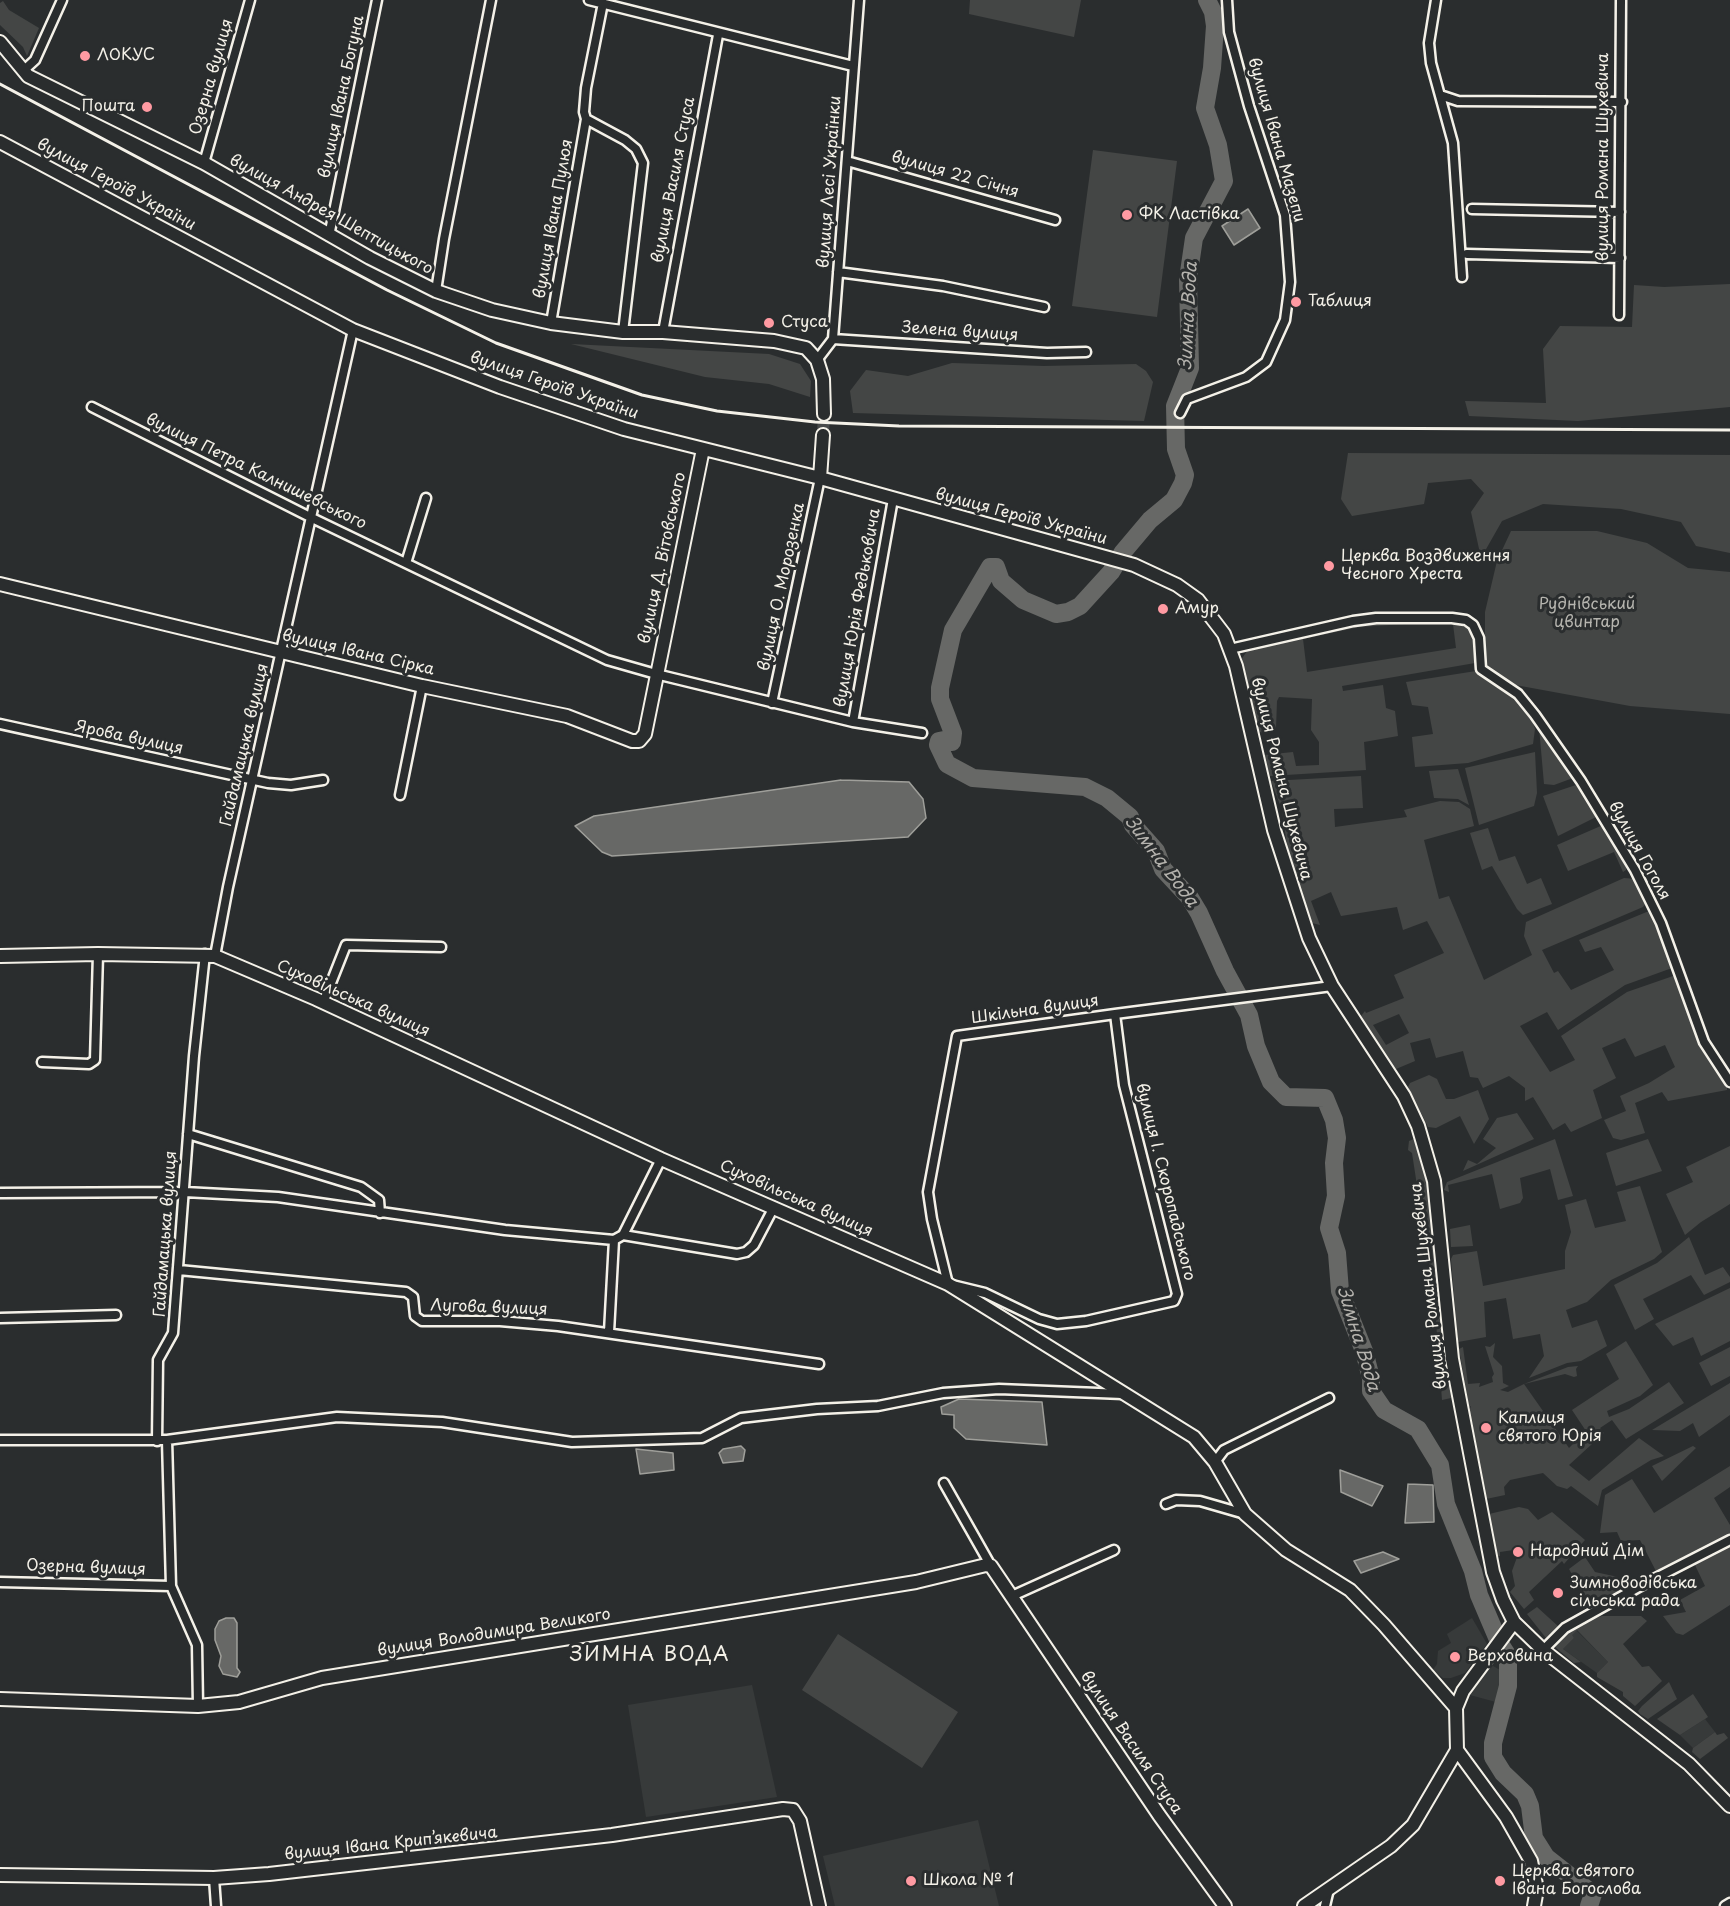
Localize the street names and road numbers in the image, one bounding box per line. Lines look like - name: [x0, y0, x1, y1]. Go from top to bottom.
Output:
- street label: вулиця Івана Богуна: [315, 14, 369, 180]
- street label: Озерна вулиця: [186, 17, 238, 137]
- street label: вулиця Романа Шухевича: [1594, 53, 1614, 261]
- street label: вулиця Івана Мазепи: [1243, 56, 1309, 224]
- street label: вулиця Василя Стуса: [649, 95, 699, 265]
- street label: вулиця Лесі Українки: [814, 95, 846, 269]
- street label: вулиця Героїв України: [33, 135, 199, 235]
- street label: вулиця Івана Пулюя: [531, 138, 577, 300]
- street label: вулиця 22 Січня: [889, 148, 1021, 202]
- street label: вулиця Андрея Шептицького: [226, 151, 436, 279]
- street label: Зелена вулиця: [901, 318, 1019, 346]
- street label: вулиця Героїв України: [467, 348, 641, 424]
- street label: вулиця Петра Калнишевського: [142, 410, 370, 534]
- street label: вулиця Д. Вітовського: [635, 470, 691, 646]
- street label: вулиця Героїв України: [933, 485, 1109, 549]
- street label: вулиця О. Морозенка: [755, 501, 809, 673]
- street label: вулиця Юрія Федьковича: [831, 507, 885, 709]
- street label: вулиця Івана Сірка: [280, 626, 436, 680]
- street label: Гайдамацька вулиця: [217, 662, 273, 828]
- street label: вулиця Романа Шухевича: [1246, 676, 1316, 882]
- street label: Ярова вулиця: [73, 717, 185, 759]
- street label: вулиця Гоголя: [1604, 798, 1674, 904]
- street label: Суховільська вулиця: [273, 957, 433, 1041]
- street label: Шкільна вулиця: [970, 992, 1100, 1028]
- street label: вулиця І. Скоропадського: [1131, 1081, 1199, 1283]
- street label: Гайдамацька вулиця: [151, 1150, 181, 1318]
- street label: Суховільська вулиця: [716, 1157, 876, 1241]
- street label: вулиця Романа Шухевича: [1407, 1181, 1451, 1391]
- street label: Лугова вулиця: [430, 1296, 548, 1320]
- street label: Озерна вулиця: [26, 1556, 146, 1580]
- street label: вулиця Володимира Великого: [376, 1605, 612, 1661]
- street label: вулиця Василя Стуса: [1076, 1668, 1186, 1818]
- street label: вулиця Івана Крипʼякевича: [284, 1823, 498, 1865]

